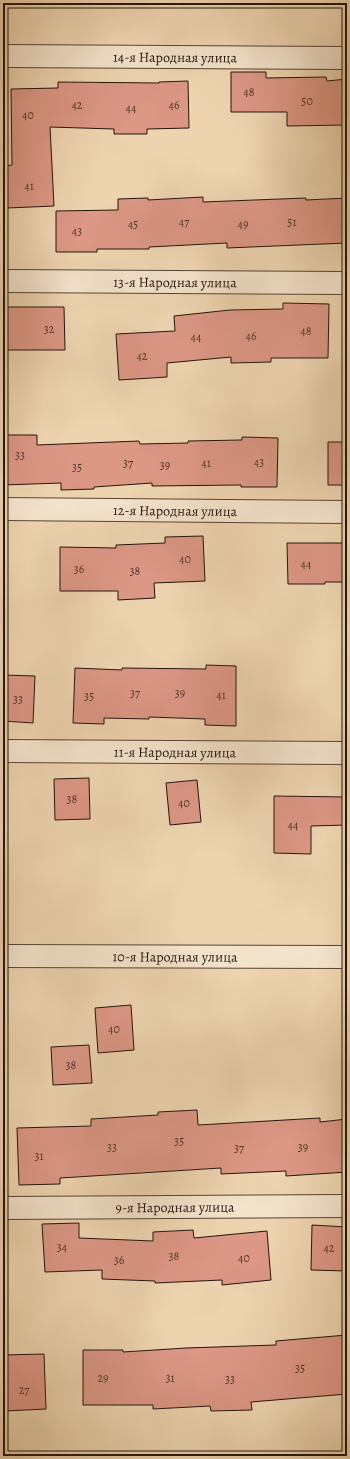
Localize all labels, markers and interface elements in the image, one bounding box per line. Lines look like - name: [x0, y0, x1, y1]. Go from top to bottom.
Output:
- street label: 14-я Народная улица: [113, 48, 237, 67]
- house number: 48: [243, 84, 255, 100]
- house number: 50: [301, 93, 313, 109]
- house number: 42: [71, 97, 83, 113]
- house number: 46: [169, 97, 180, 113]
- house number: 44: [126, 100, 137, 116]
- house number: 40: [22, 107, 34, 123]
- house number: 41: [24, 178, 34, 194]
- house number: 47: [179, 214, 190, 230]
- house number: 51: [287, 214, 297, 230]
- house number: 45: [128, 216, 138, 232]
- house number: 49: [238, 216, 248, 232]
- house number: 43: [72, 223, 82, 239]
- street label: 13-я Народная улица: [113, 273, 237, 292]
- house number: 32: [44, 321, 55, 337]
- house number: 48: [300, 323, 312, 339]
- house number: 46: [246, 328, 257, 344]
- house number: 44: [191, 329, 202, 345]
- house number: 42: [136, 348, 148, 364]
- house number: 33: [15, 447, 25, 463]
- house number: 43: [254, 454, 264, 470]
- house number: 37: [123, 455, 134, 471]
- house number: 41: [201, 455, 211, 471]
- house number: 39: [160, 457, 170, 473]
- house number: 35: [72, 459, 82, 475]
- street label: 12-я Народная улица: [113, 501, 238, 521]
- house number: 40: [179, 551, 191, 567]
- house number: 44: [301, 556, 312, 572]
- house number: 36: [74, 561, 85, 577]
- house number: 38: [130, 563, 141, 579]
- house number: 37: [130, 685, 141, 701]
- house number: 39: [175, 685, 185, 701]
- house number: 41: [216, 687, 226, 703]
- house number: 35: [84, 688, 94, 704]
- house number: 33: [13, 691, 23, 707]
- street label: 11-я Народная улица: [114, 743, 237, 762]
- house number: 38: [67, 791, 78, 807]
- house number: 40: [178, 795, 190, 811]
- house number: 44: [288, 817, 299, 833]
- street label: 10-я Народная улица: [113, 947, 238, 967]
- house number: 40: [108, 1021, 120, 1037]
- house number: 38: [66, 1057, 77, 1073]
- house number: 35: [174, 1133, 184, 1149]
- house number: 33: [107, 1139, 117, 1155]
- house number: 39: [298, 1139, 308, 1155]
- house number: 37: [234, 1140, 245, 1156]
- house number: 31: [34, 1148, 44, 1164]
- street label: 9-я Народная улица: [115, 1198, 235, 1217]
- house number: 34: [57, 1239, 68, 1255]
- house number: 42: [323, 1240, 335, 1256]
- house number: 38: [169, 1248, 180, 1264]
- house number: 40: [238, 1250, 250, 1266]
- house number: 36: [114, 1252, 125, 1268]
- house number: 35: [295, 1360, 305, 1376]
- house number: 29: [97, 1370, 109, 1386]
- house number: 31: [165, 1370, 175, 1386]
- house number: 33: [225, 1371, 235, 1387]
- house number: 27: [19, 1382, 30, 1398]

